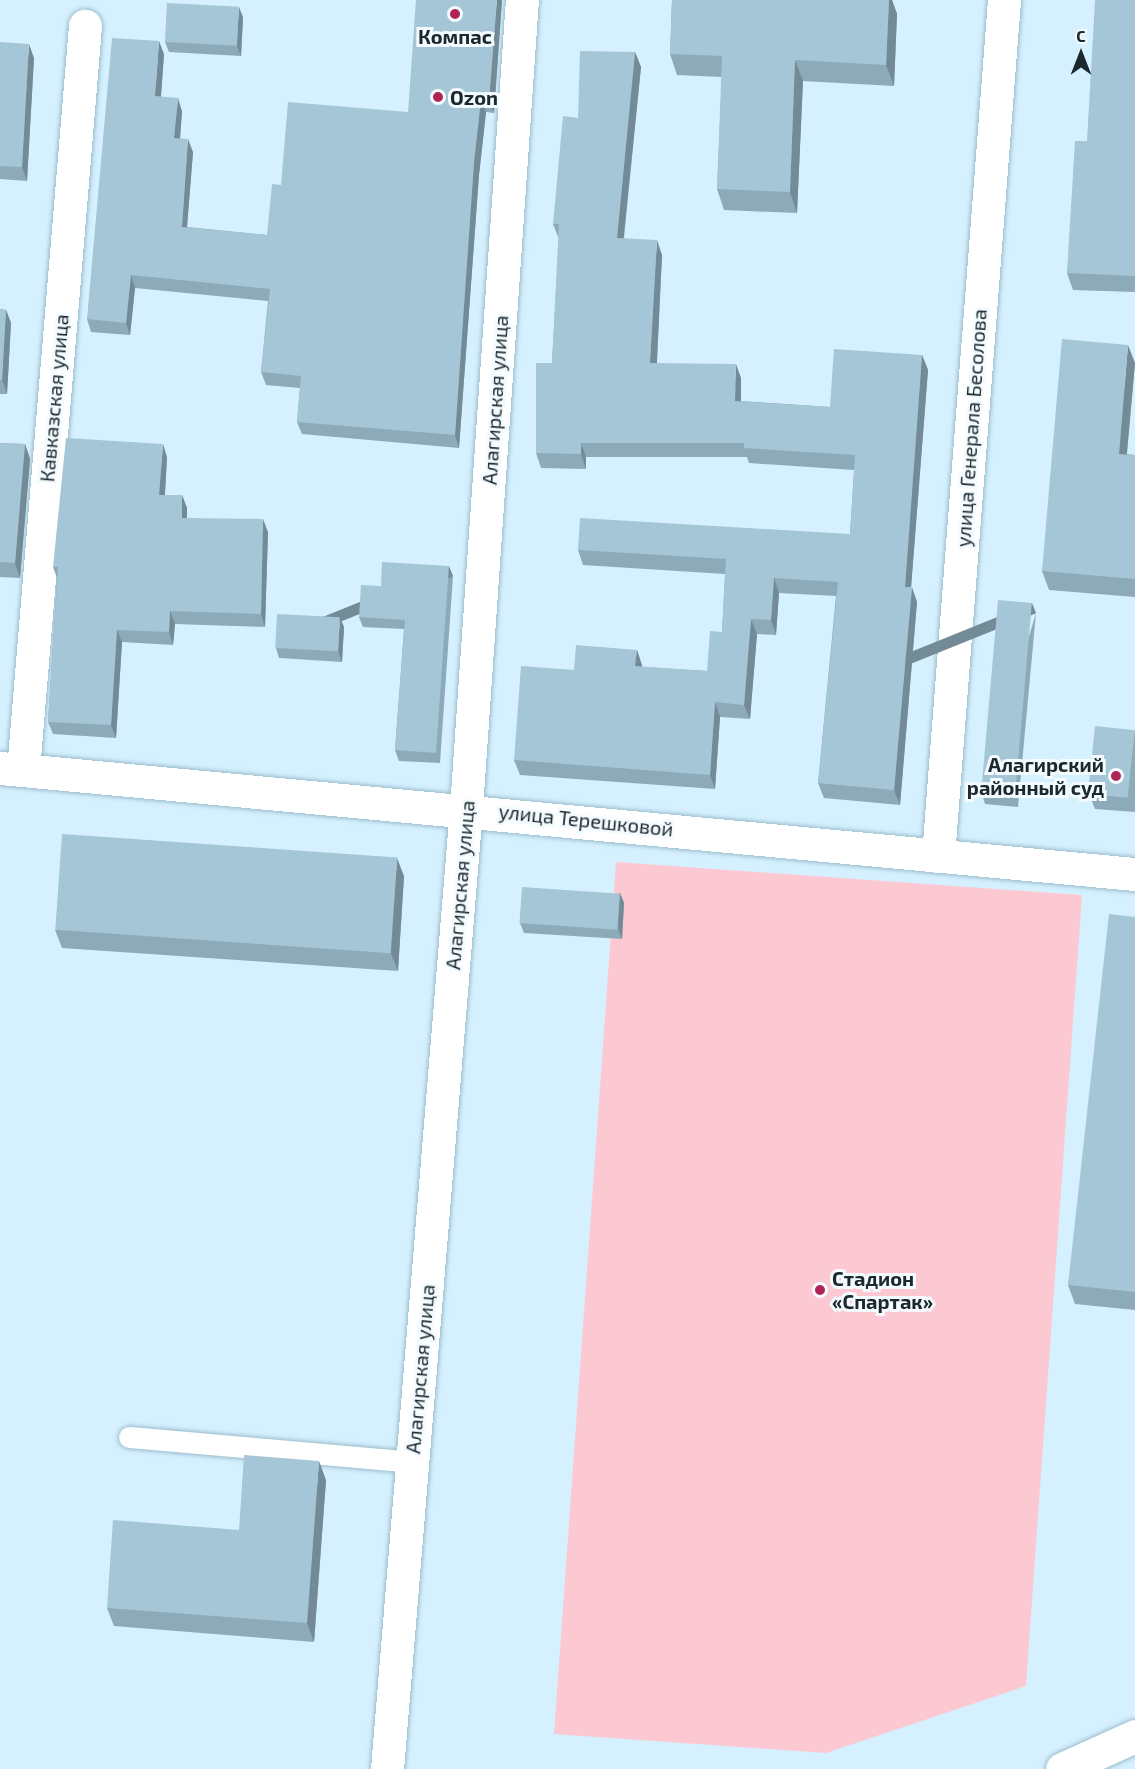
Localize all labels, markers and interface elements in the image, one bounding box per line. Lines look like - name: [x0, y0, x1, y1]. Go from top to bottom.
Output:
- marker: Компас: [448, 7, 462, 21]
- place label: Компас: [418, 24, 492, 48]
- north arrow: [1051, 24, 1111, 84]
- text: С: [1076, 26, 1086, 45]
- place label: Ozon: [450, 85, 498, 109]
- marker: Ozon: [431, 90, 445, 104]
- street label: улица Генерала Бесолова: [951, 308, 991, 548]
- street label: Кавказская улица: [35, 313, 73, 483]
- street label: Алагирская улица: [477, 314, 513, 486]
- place label: Алагирский районный суд: [967, 752, 1104, 799]
- marker: Алагирский районный суд: [1109, 769, 1123, 783]
- street label: Алагирская улица: [441, 799, 479, 971]
- street label: улица Терешковой: [498, 799, 674, 841]
- place label: Стадион «Спартак»: [832, 1266, 933, 1313]
- street label: Алагирская улица: [401, 1283, 439, 1455]
- marker: Стадион «Спартак»: [813, 1283, 827, 1297]

